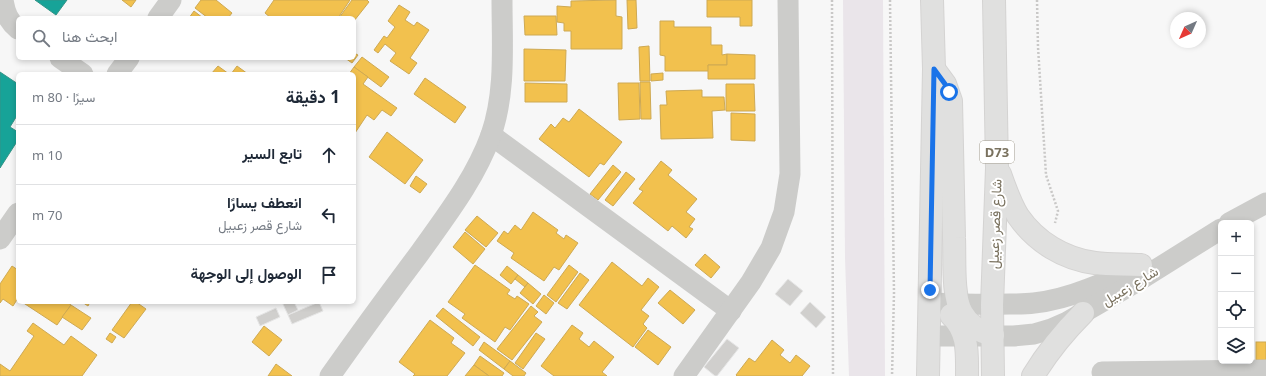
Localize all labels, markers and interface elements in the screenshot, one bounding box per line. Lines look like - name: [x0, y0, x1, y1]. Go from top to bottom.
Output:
- north arrow: [1170, 12, 1206, 48]
- search box: [16, 16, 356, 60]
- text: ابحث هنا: [62, 26, 117, 46]
- icon: search: [30, 27, 52, 49]
- route start: [940, 83, 958, 101]
- text: 1 دقيقة: [286, 85, 340, 108]
- text: سيرًا · 80 m: [32, 88, 95, 106]
- road number: D73: [980, 141, 1014, 163]
- text: تابع السير: [242, 143, 302, 163]
- icon: ahead: [318, 144, 340, 166]
- text: 10 m: [32, 146, 62, 164]
- street label: شارع قصر زعبيل: [983, 179, 1008, 269]
- text: انعطف يسارًا: [227, 192, 302, 212]
- icon: left: [318, 204, 340, 226]
- text: 70 m: [32, 206, 62, 224]
- text: شارع قصر زعبيل: [218, 216, 302, 234]
- map controls: [1218, 220, 1254, 364]
- button: +: [1218, 220, 1254, 256]
- button: −: [1218, 256, 1254, 292]
- street label: شارع زعبيل: [1098, 261, 1162, 312]
- text: الوصول إلى الوجهة: [191, 263, 302, 283]
- icon: arrive: [318, 264, 340, 286]
- route end: [921, 281, 939, 299]
- button: locate: [1218, 292, 1254, 328]
- button: layers: [1218, 328, 1254, 364]

